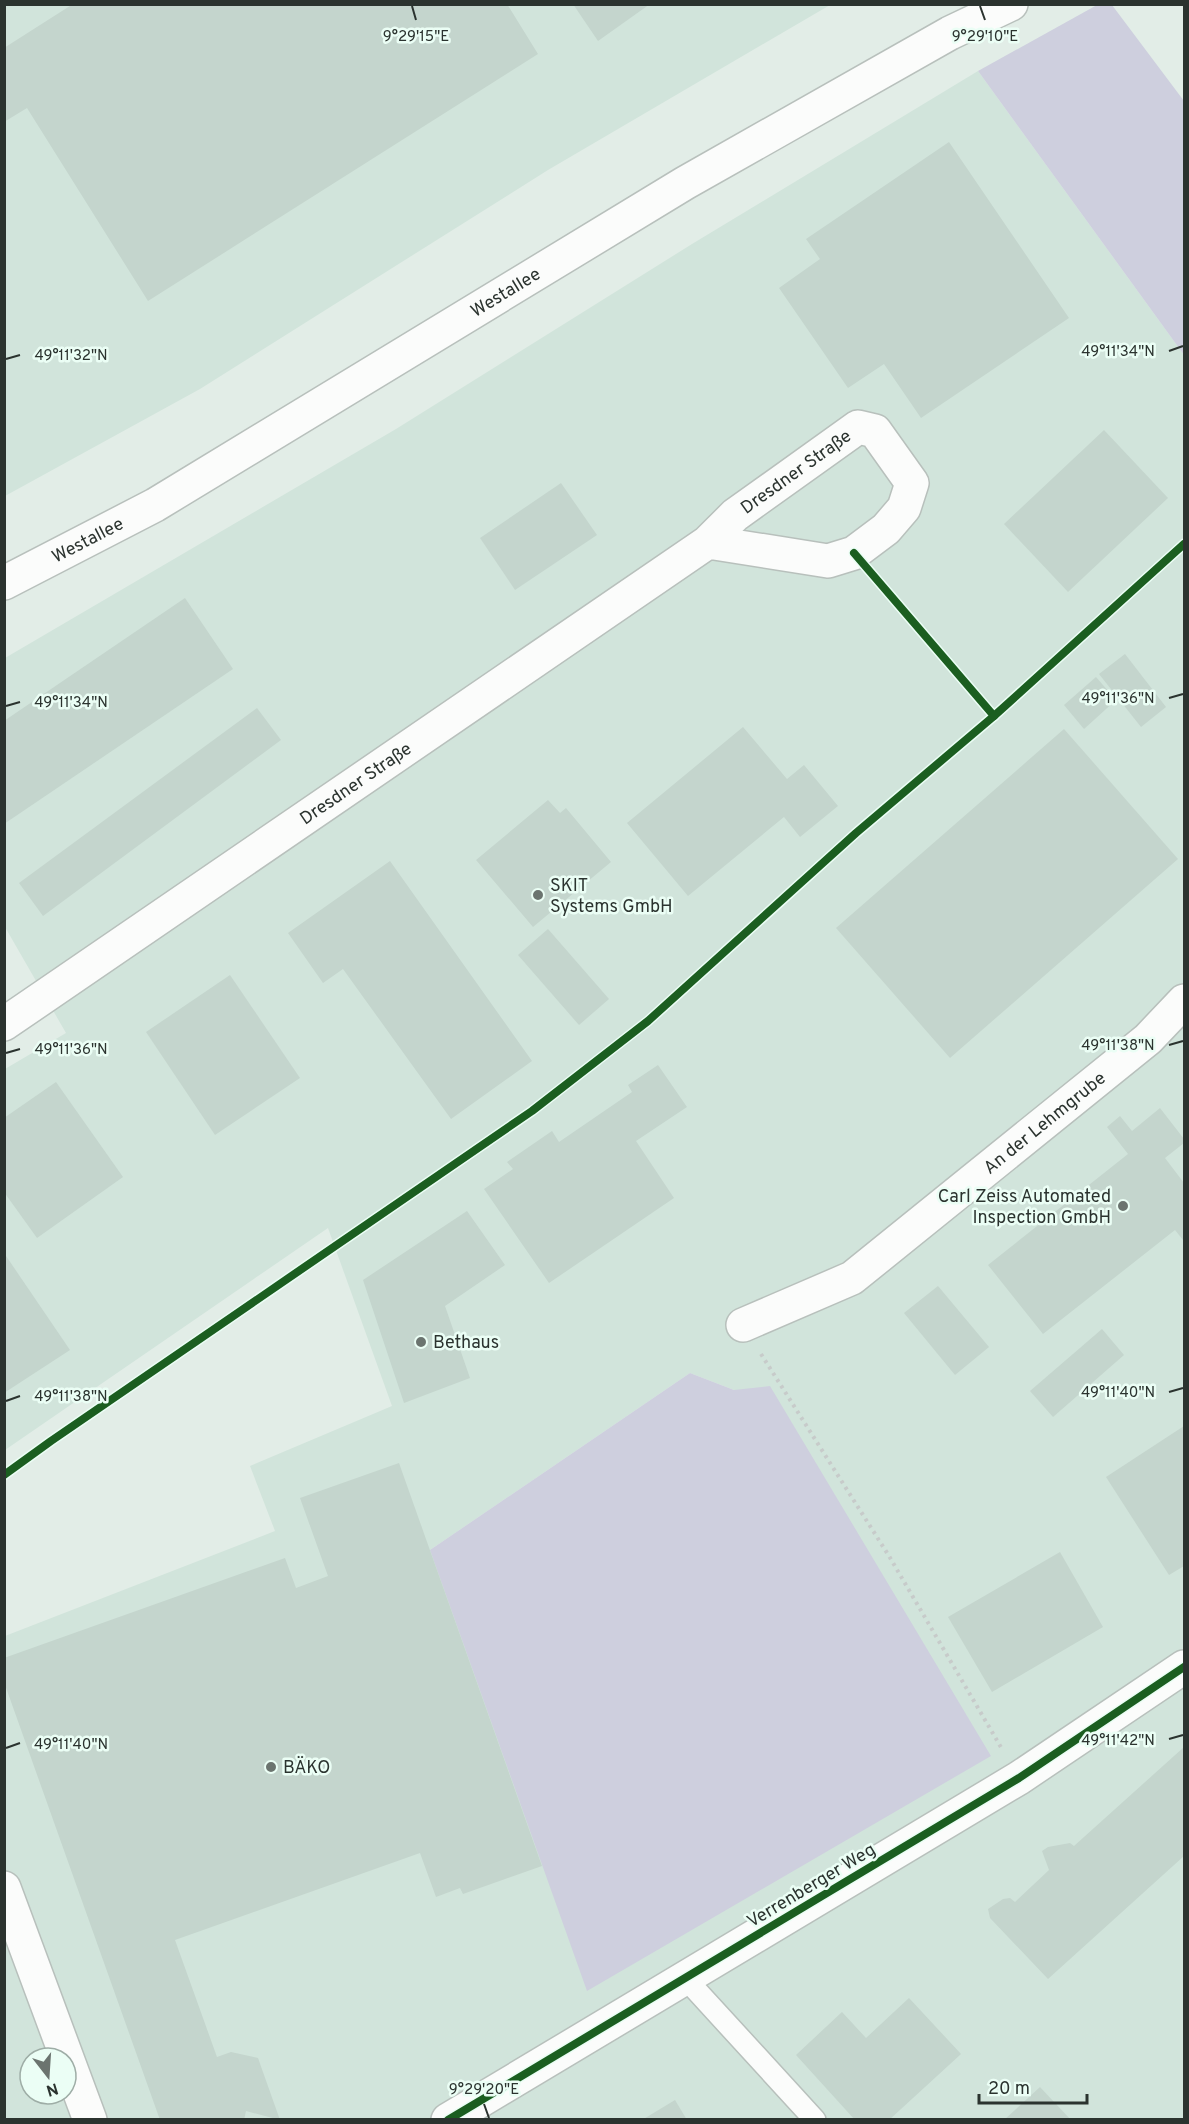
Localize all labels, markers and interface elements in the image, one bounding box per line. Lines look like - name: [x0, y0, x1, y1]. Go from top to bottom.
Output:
- text: 9°29'15"E: [383, 28, 449, 47]
- text: 9°29'10"E: [952, 28, 1018, 47]
- street label: Westallee: [467, 263, 545, 323]
- text: 49°11'34"N: [1081, 343, 1155, 362]
- text: 49°11'32"N: [34, 347, 108, 366]
- street label: Dresdner Straße: [737, 425, 856, 520]
- street label: Westallee: [48, 513, 128, 569]
- text: 49°11'36"N: [1081, 690, 1155, 709]
- text: 49°11'34"N: [34, 694, 108, 713]
- street label: Dresdner Straße: [296, 738, 417, 831]
- place label: SKIT Systems GmbH: [550, 875, 673, 919]
- marker: SKIT Systems GmbH: [531, 888, 545, 902]
- text: 49°11'38"N: [1081, 1037, 1155, 1056]
- text: 49°11'36"N: [34, 1041, 108, 1060]
- street label: An der Lehmgrube: [979, 1067, 1111, 1180]
- place label: Carl Zeiss Automated Inspection GmbH: [938, 1186, 1111, 1230]
- marker: Carl Zeiss Automated Inspection GmbH: [1116, 1199, 1130, 1213]
- place label: Bethaus: [433, 1332, 499, 1355]
- marker: Bethaus: [414, 1335, 428, 1349]
- text: 49°11'40"N: [1081, 1384, 1155, 1403]
- text: 49°11'38"N: [34, 1388, 108, 1407]
- text: 49°11'42"N: [1081, 1732, 1155, 1751]
- text: 49°11'40"N: [34, 1736, 108, 1755]
- place label: BÄKO: [283, 1755, 330, 1780]
- marker: BÄKO: [264, 1760, 278, 1774]
- street label: Verrenberger Weg: [743, 1839, 880, 1934]
- north arrow: [18, 2046, 78, 2106]
- scale bar: [979, 2067, 1087, 2105]
- text: N: [43, 2077, 60, 2100]
- text: 20 m: [988, 2078, 1030, 2101]
- text: 9°29'20"E: [449, 2081, 519, 2100]

